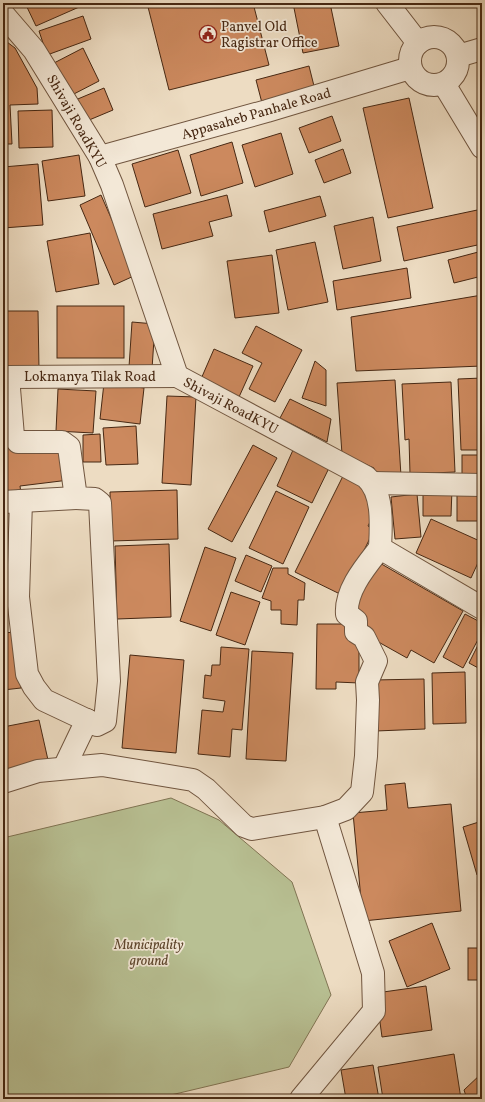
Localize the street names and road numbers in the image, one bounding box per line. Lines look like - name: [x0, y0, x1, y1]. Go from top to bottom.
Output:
- street label: Shivaji RoadKYU: [41, 72, 110, 172]
- street label: Appasaheb Panhale Road: [179, 84, 333, 145]
- street label: Lokmanya Tilak Road: [24, 368, 156, 387]
- street label: Shivaji RoadKYU: [179, 373, 281, 439]

